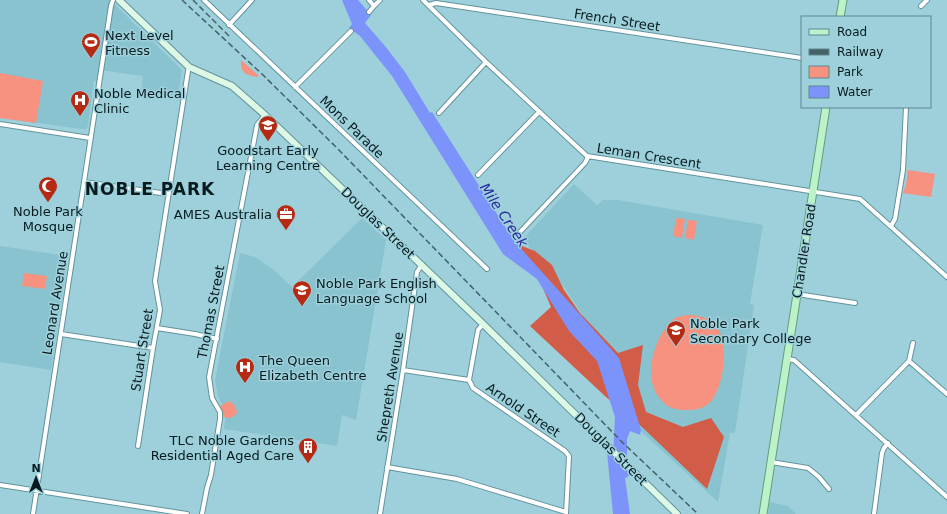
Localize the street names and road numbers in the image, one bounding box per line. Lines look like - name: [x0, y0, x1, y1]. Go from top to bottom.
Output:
- street label: French Street: [573, 6, 661, 34]
- street label: Mons Parade: [317, 93, 387, 161]
- street label: Leman Crescent: [596, 140, 702, 172]
- street label: Douglas Street: [338, 184, 418, 262]
- street label: Chandler Road: [789, 203, 819, 299]
- street label: Leonard Avenue: [39, 250, 71, 356]
- street label: Thomas Street: [194, 264, 227, 361]
- street label: Stuart Street: [128, 308, 156, 392]
- street label: Shepreth Avenue: [374, 331, 406, 443]
- street label: Arnold Street: [483, 380, 563, 440]
- street label: Douglas Street: [572, 410, 650, 488]

